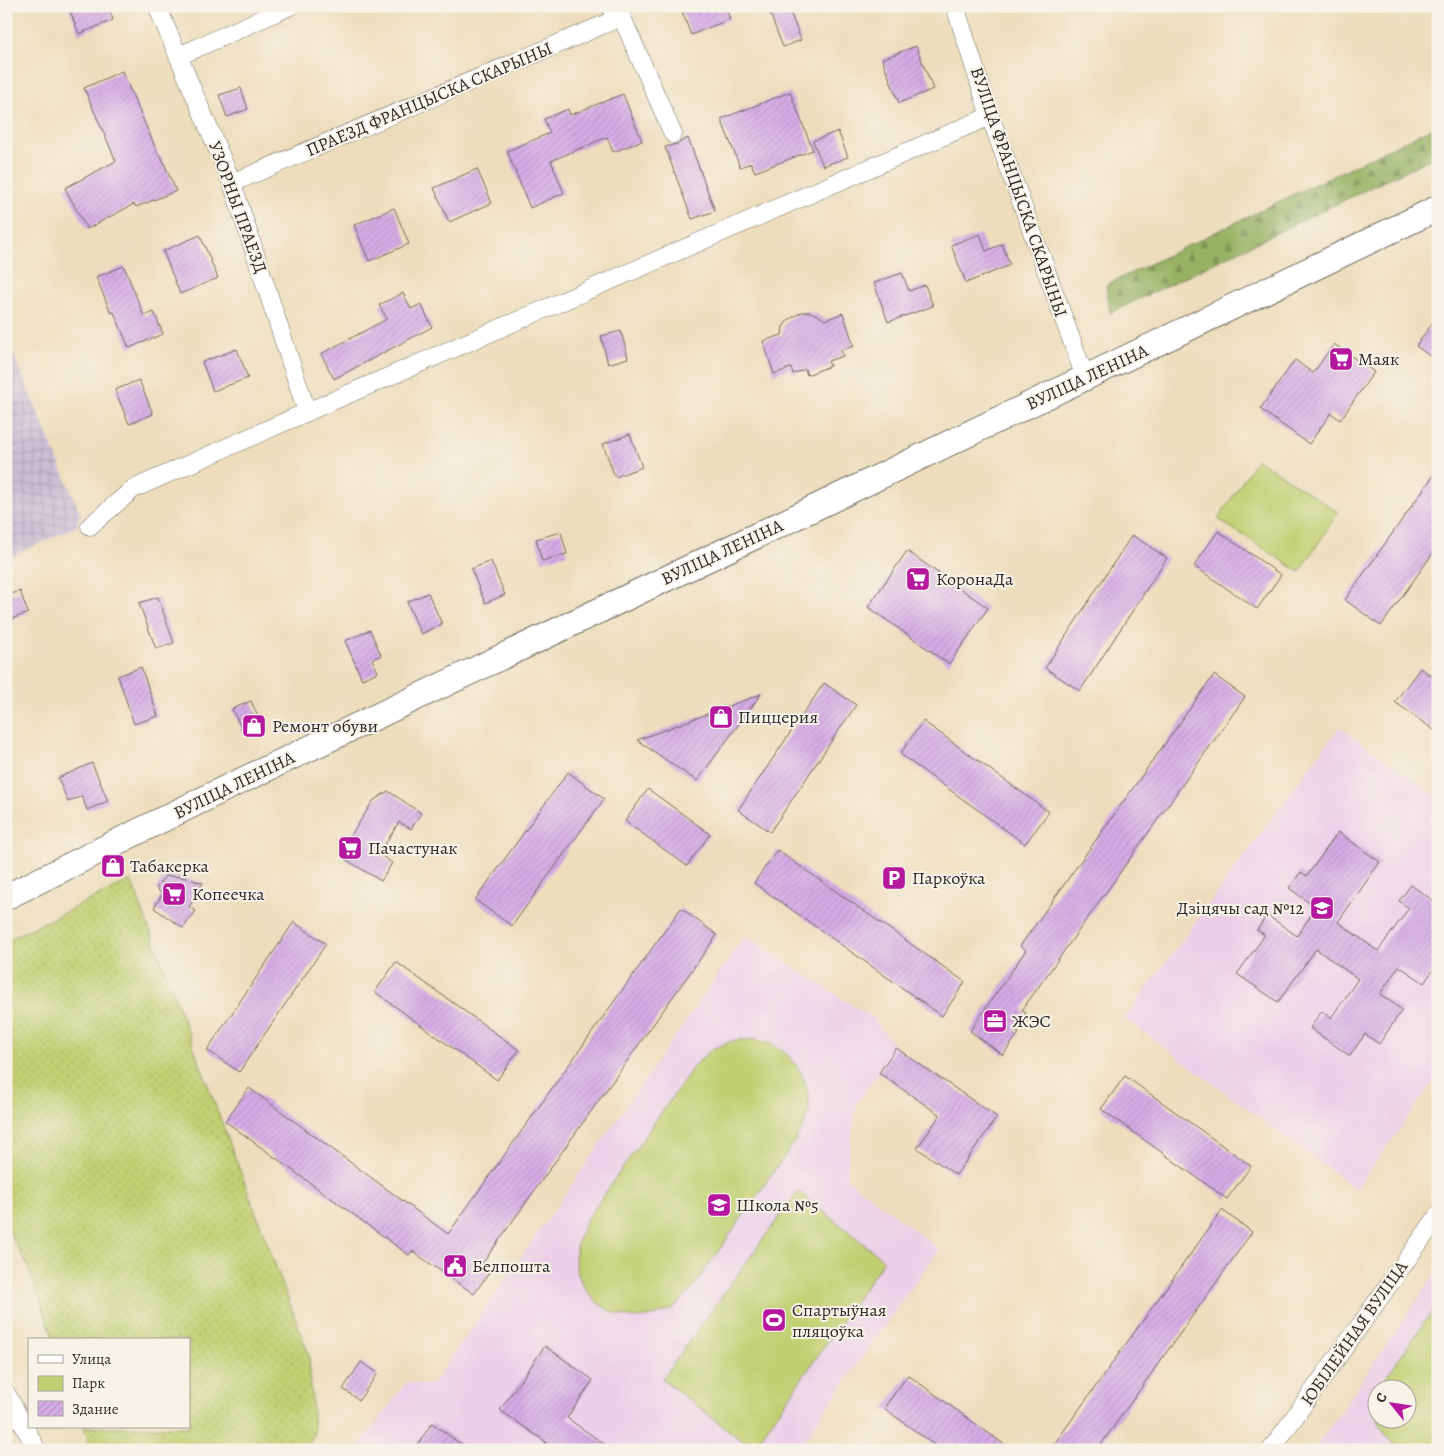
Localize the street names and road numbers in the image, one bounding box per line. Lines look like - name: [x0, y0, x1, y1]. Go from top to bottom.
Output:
- street label: ПРАЕЗД ФРАНЦЫСКА СКАРЫНЫ: [302, 36, 556, 162]
- street label: ВУЛІЦА ФРАНЦЫСКА СКАРЫНЫ: [965, 64, 1073, 320]
- street label: УЗОРНЫ ПРАЕЗД: [203, 138, 273, 276]
- street label: ВУЛІЦА ЛЕНІНА: [1022, 338, 1152, 416]
- street label: ВУЛІЦА ЛЕНІНА: [657, 513, 787, 591]
- street label: ВУЛІЦА ЛЕНІНА: [169, 745, 299, 825]
- street label: ЮБІЛЕЙНАЯ ВУЛІЦА: [1295, 1255, 1413, 1410]

